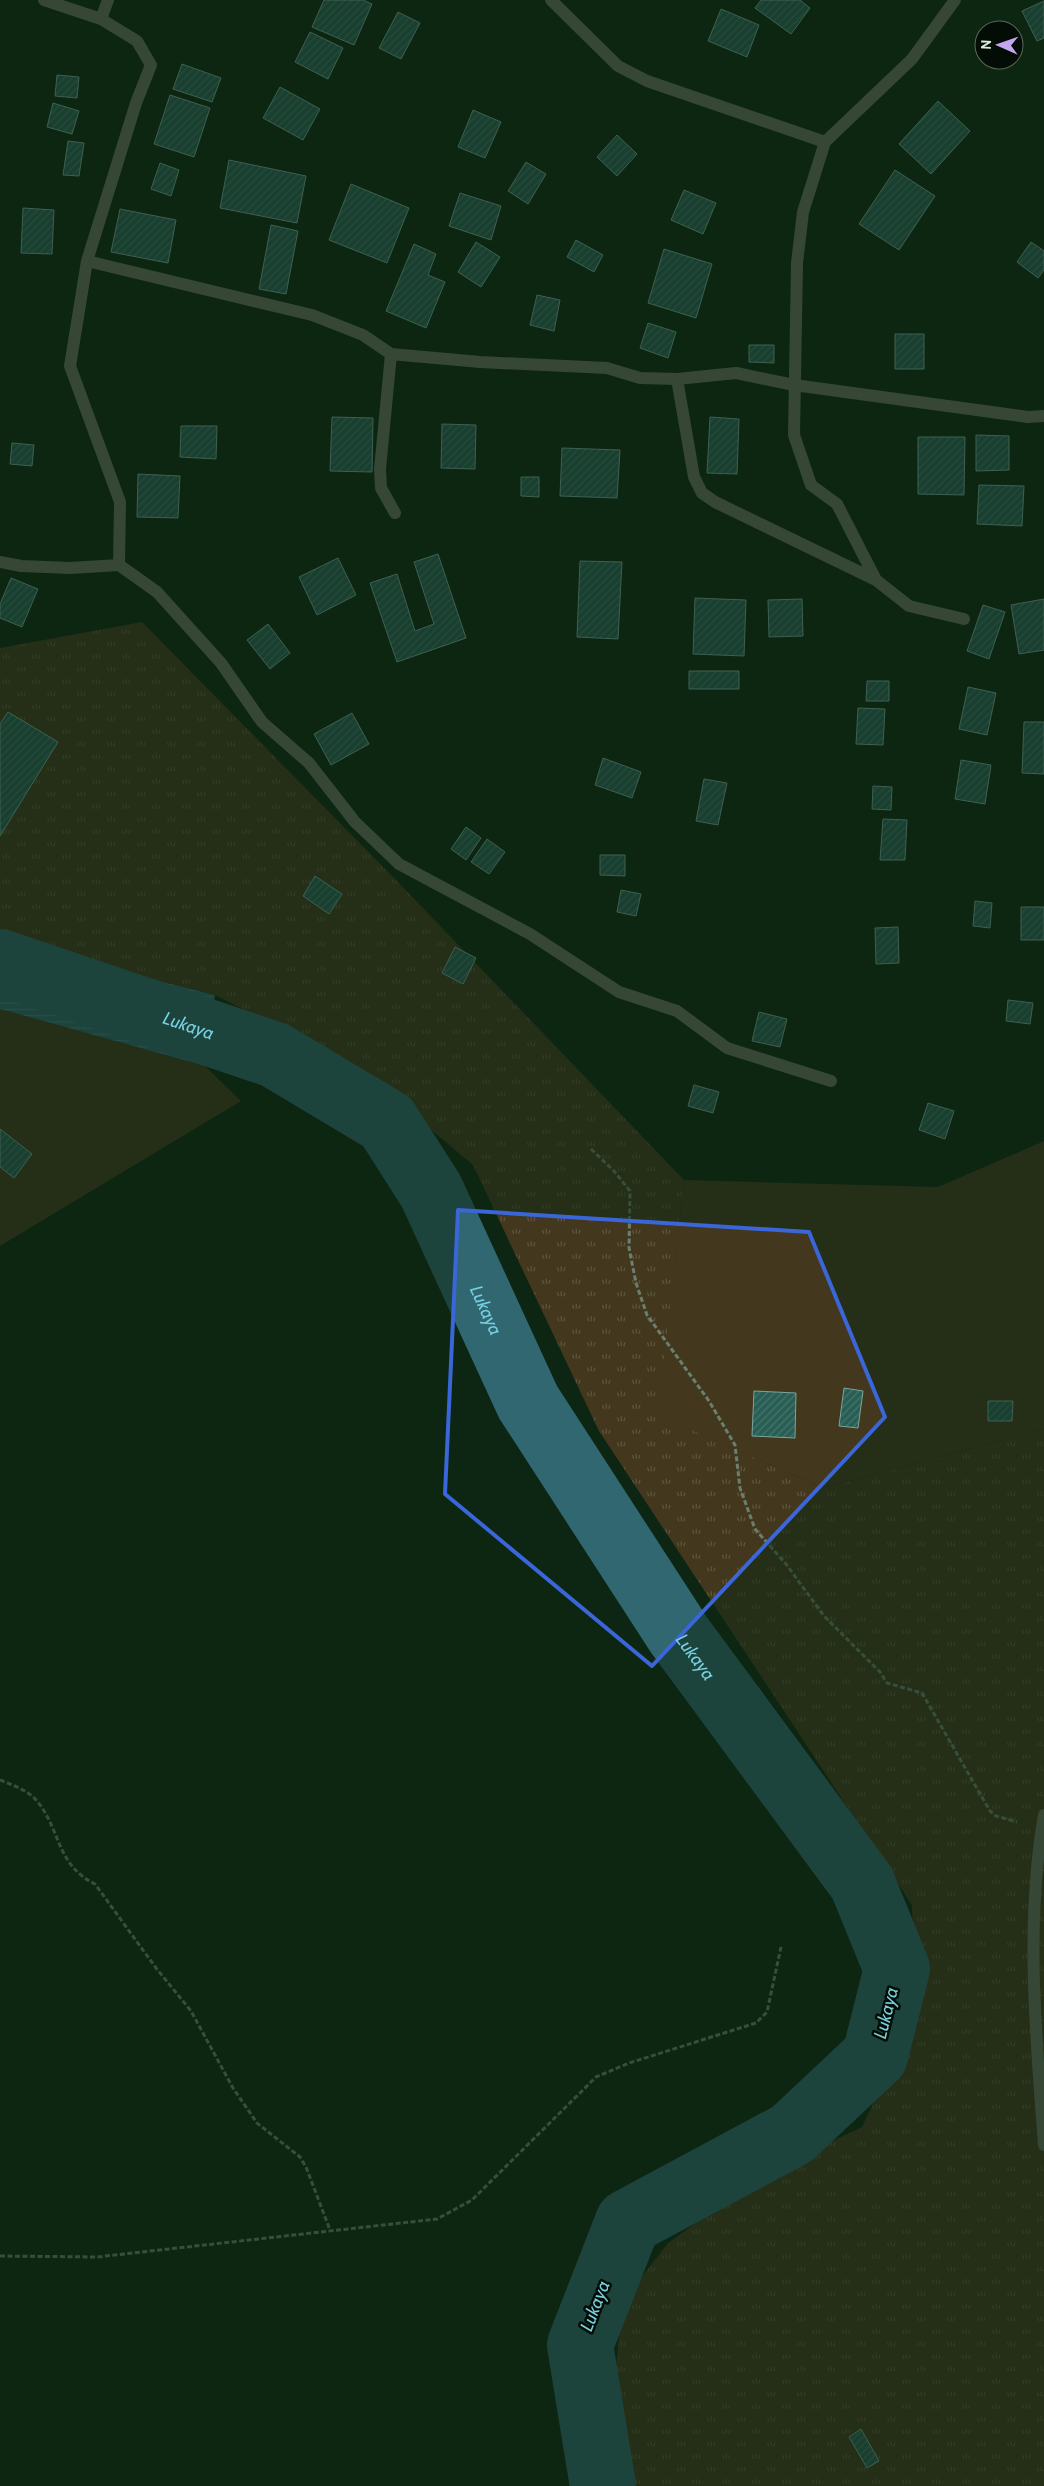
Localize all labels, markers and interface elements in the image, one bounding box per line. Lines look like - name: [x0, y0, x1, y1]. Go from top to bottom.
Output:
- north arrow: [974, 20, 1024, 70]
- text: N: [977, 39, 995, 50]
- water label: Lukaya: [160, 1007, 217, 1045]
- water label: Lukaya: [465, 1282, 507, 1339]
- water label: Lukaya: [671, 1630, 720, 1685]
- water label: Lukaya: [869, 1985, 903, 2041]
- water label: Lukaya: [575, 2278, 615, 2334]

